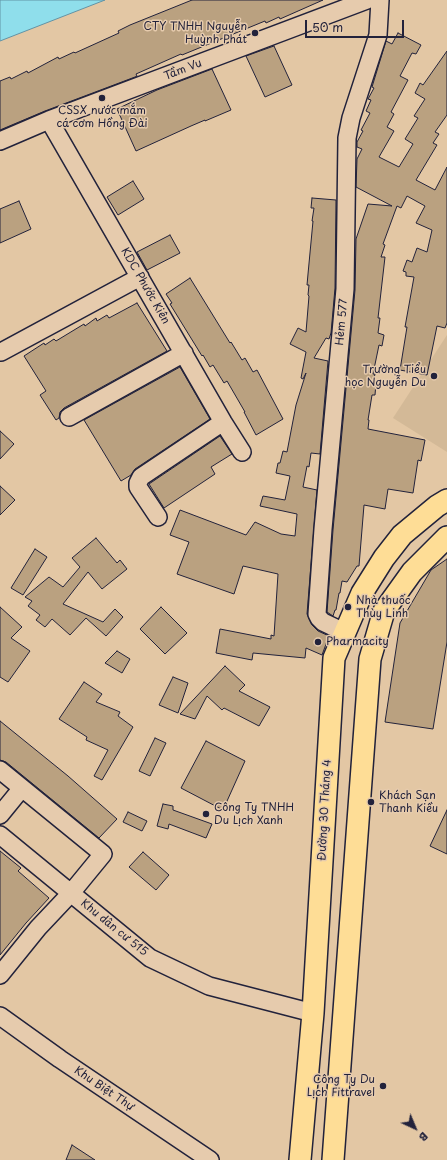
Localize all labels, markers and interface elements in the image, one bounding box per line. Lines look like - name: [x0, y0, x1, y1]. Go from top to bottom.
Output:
- scale bar: [307, 12, 406, 38]
- text: 50 m: [312, 18, 343, 36]
- place label: CTY TNHH Nguyễn Huỳnh Phát: [143, 20, 247, 46]
- marker: CTY TNHH Nguyễn Huỳnh Phát: [250, 28, 260, 38]
- street label: Tầm Vu: [162, 57, 204, 83]
- marker: CSSX nước mắm cá cơm Hồng Đài: [97, 93, 107, 103]
- place label: CSSX nước mắm cá cơm Hồng Đài: [56, 104, 148, 130]
- street label: KDC Phước Kiên: [118, 245, 172, 327]
- street label: Hẻm 577: [333, 298, 351, 346]
- place label: Trường Tiểu học Nguyễn Du: [345, 363, 426, 389]
- marker: Trường Tiểu học Nguyễn Du: [429, 371, 439, 381]
- place label: Nhà thuốc Thùy Linh: [356, 594, 410, 620]
- marker: Nhà thuốc Thùy Linh: [343, 602, 353, 612]
- place label: Pharmacity: [326, 635, 389, 649]
- marker: Pharmacity: [313, 637, 323, 647]
- street label: Đường 30 Tháng 4: [316, 759, 334, 861]
- place label: Khách Sạn Thanh Kiều: [379, 789, 438, 815]
- marker: Khách Sạn Thanh Kiều: [366, 797, 376, 807]
- place label: Công Ty TNHH Du Lịch Xanh: [214, 801, 294, 827]
- marker: Công Ty TNHH Du Lịch Xanh: [201, 809, 211, 819]
- street label: Khu dân cư 515: [78, 897, 150, 959]
- street label: Khu Biệt Thự: [72, 1064, 136, 1114]
- place label: Công Ty Du Lịch Fittravel: [307, 1073, 375, 1099]
- marker: Công Ty Du Lịch Fittravel: [378, 1081, 388, 1091]
- north arrow: [395, 1108, 435, 1148]
- text: B: [415, 1128, 432, 1146]

